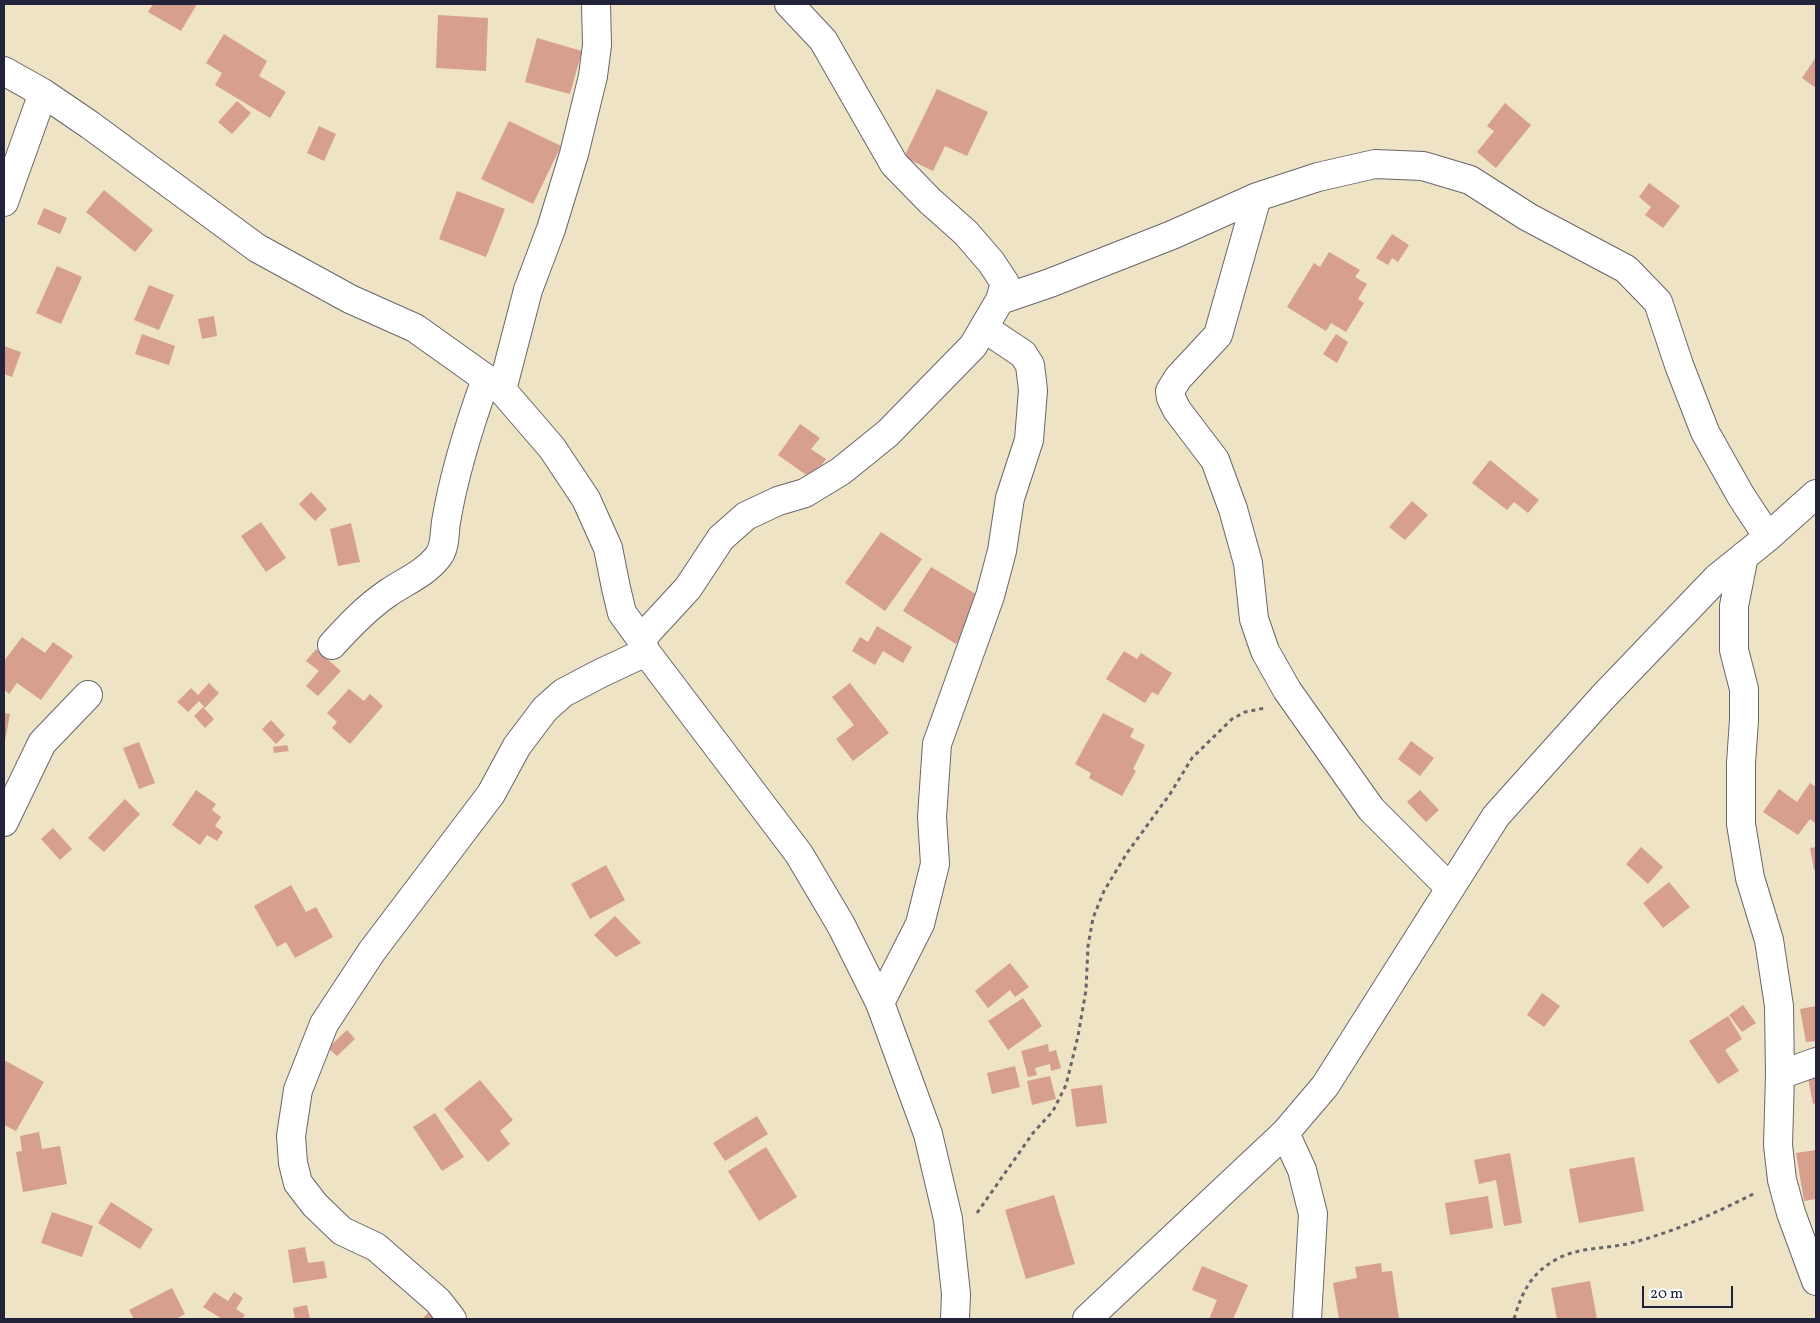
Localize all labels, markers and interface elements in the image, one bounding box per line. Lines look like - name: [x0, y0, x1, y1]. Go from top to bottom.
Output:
- scale bar: [1645, 1276, 1736, 1308]
- text: 20 m: [1650, 1284, 1683, 1305]

